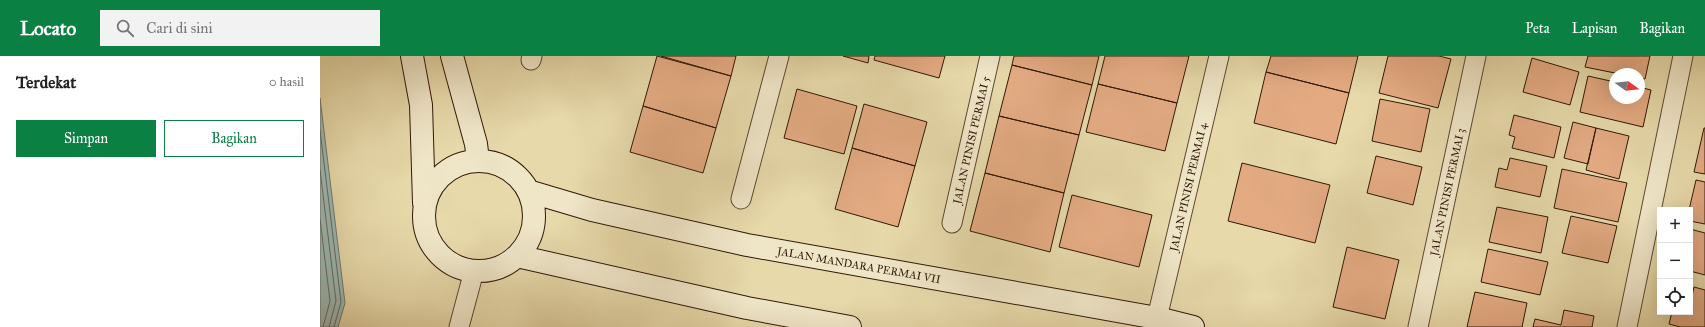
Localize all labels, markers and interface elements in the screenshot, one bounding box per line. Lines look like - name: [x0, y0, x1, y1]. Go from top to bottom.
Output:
- search box: [100, 10, 380, 46]
- text: Locato: [20, 17, 76, 40]
- icon: search: [114, 17, 136, 39]
- text: Cari di sini: [146, 19, 213, 37]
- text: Peta: [1525, 20, 1550, 37]
- text: Lapisan: [1572, 20, 1617, 37]
- text: Bagikan: [1639, 20, 1685, 37]
- north arrow: [1609, 68, 1645, 104]
- text: Terdekat: [16, 72, 76, 93]
- text: 0 hasil: [269, 74, 304, 90]
- street label: JALAN PINISI PERMAI 5: [950, 75, 993, 206]
- button: Simpan: [16, 120, 156, 157]
- button: Bagikan: [164, 120, 304, 157]
- street label: JALAN PINISI PERMAI 4: [1167, 121, 1211, 254]
- street label: JALAN PINISI PERMAI 3: [1427, 127, 1468, 258]
- map controls: [1657, 207, 1693, 315]
- button: +: [1657, 207, 1693, 243]
- button: −: [1657, 243, 1693, 279]
- street label: JALAN MANDARA PERMAI VII: [775, 245, 942, 287]
- button: locate: [1657, 279, 1693, 315]

